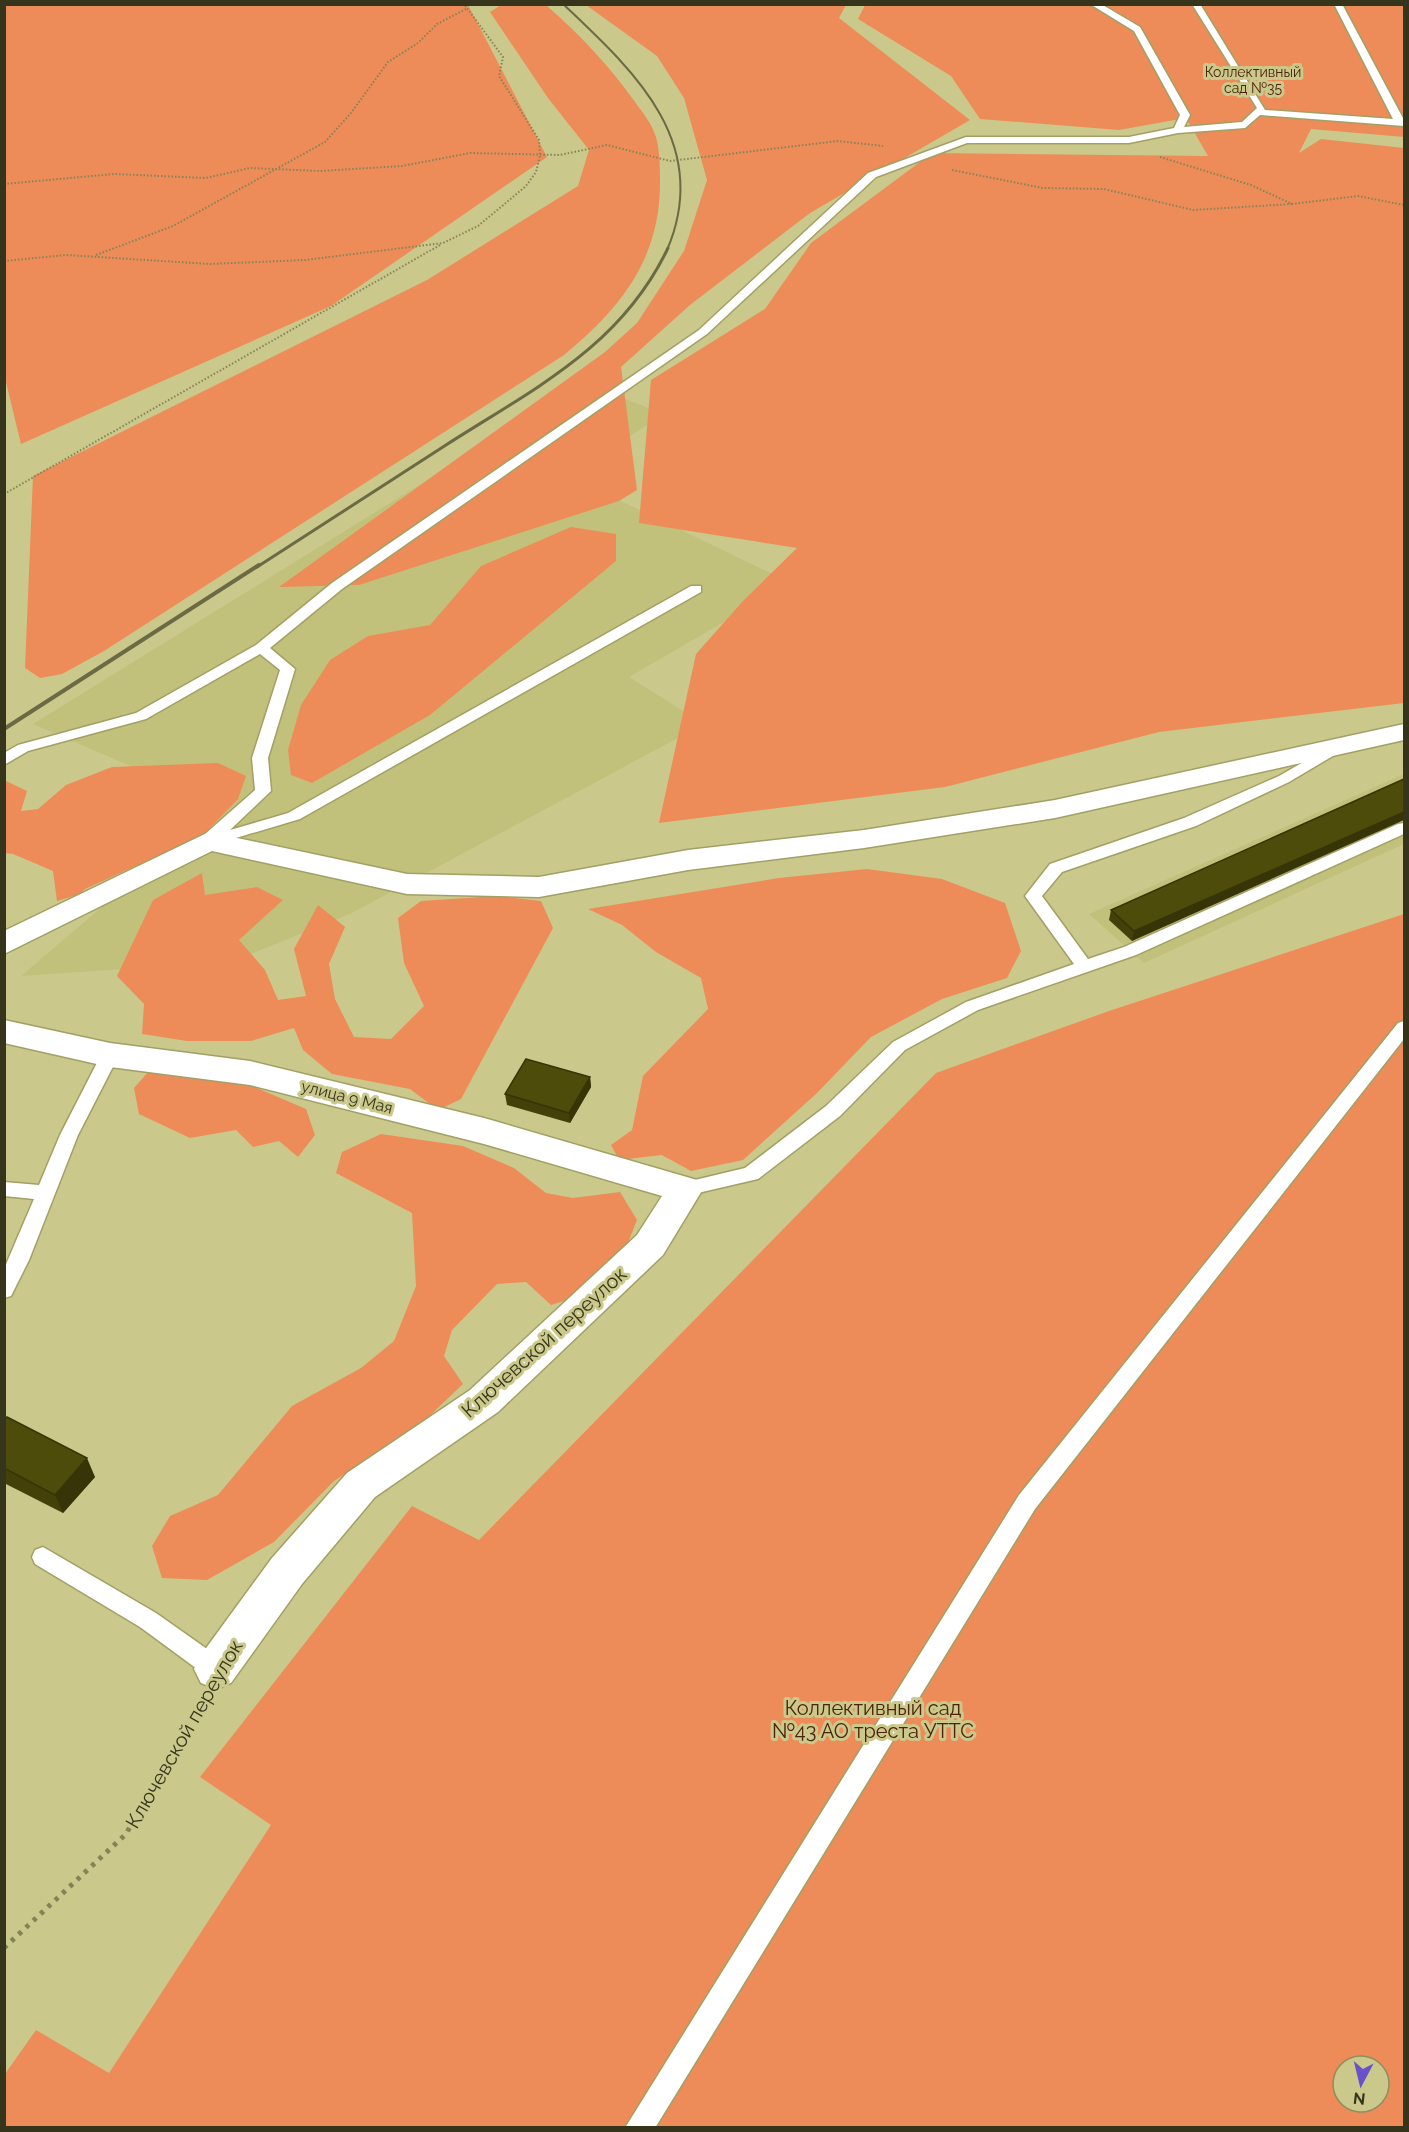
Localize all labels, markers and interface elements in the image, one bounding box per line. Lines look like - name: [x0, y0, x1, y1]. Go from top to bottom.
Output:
- park label: Коллективный сад №35: [1205, 64, 1301, 96]
- street label: улица 9 Мая: [299, 1076, 395, 1118]
- street label: Ключевской переулок: [457, 1262, 631, 1422]
- street label: Ключевской переулок: [120, 1636, 248, 1832]
- park label: Коллективный сад №43 АО треста УТТС: [772, 1696, 974, 1743]
- north arrow: [1331, 2054, 1391, 2114]
- text: N: [1352, 2088, 1366, 2109]

